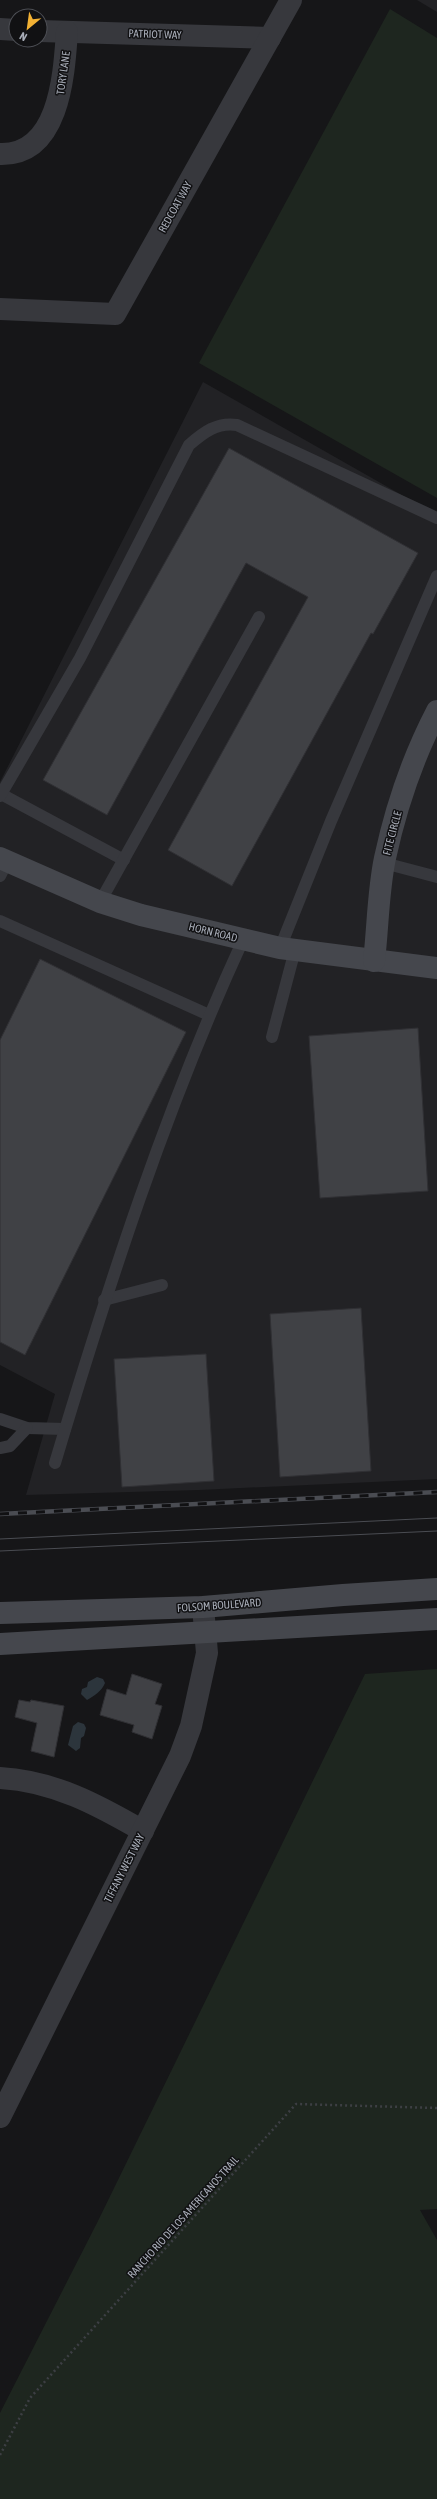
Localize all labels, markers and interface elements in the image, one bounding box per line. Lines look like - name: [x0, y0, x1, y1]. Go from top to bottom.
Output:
- north arrow: [8, 8, 48, 48]
- street label: PATRIOT WAY: [128, 27, 182, 41]
- text: N: [17, 30, 29, 44]
- street label: TORY LANE: [54, 50, 72, 95]
- street label: REDCOAT WAY: [156, 179, 194, 235]
- street label: FITE CIRCLE: [380, 809, 404, 856]
- street label: HORN ROAD: [187, 920, 239, 944]
- street label: FOLSOM BOULEVARD: [177, 1596, 261, 1614]
- street label: TIFFANY WEST WAY: [101, 1831, 147, 1904]
- street label: RANCHO RIO DE LOS AMERICANOS TRAIL: [125, 2153, 241, 2280]

